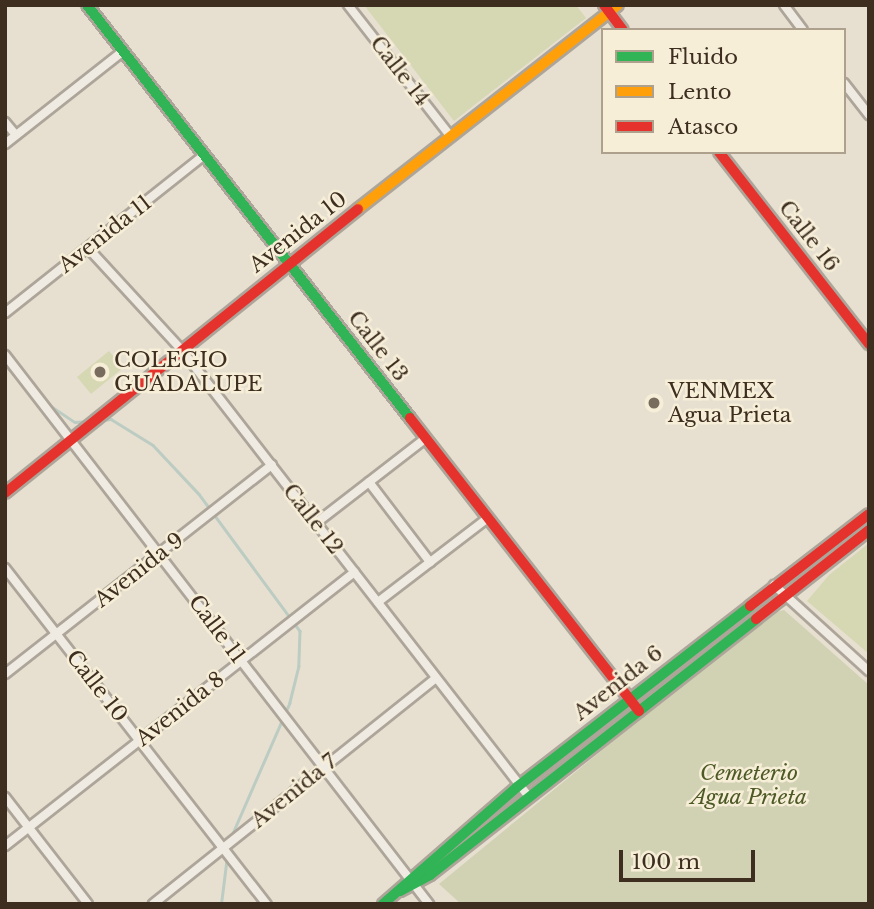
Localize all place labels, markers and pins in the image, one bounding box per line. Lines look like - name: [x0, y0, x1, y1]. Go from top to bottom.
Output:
- place label: COLEGIO GUADALUPE: [114, 347, 263, 397]
- marker: COLEGIO GUADALUPE: [92, 364, 108, 380]
- place label: VENMEX Agua Prieta: [668, 378, 792, 428]
- marker: VENMEX Agua Prieta: [646, 395, 662, 411]

